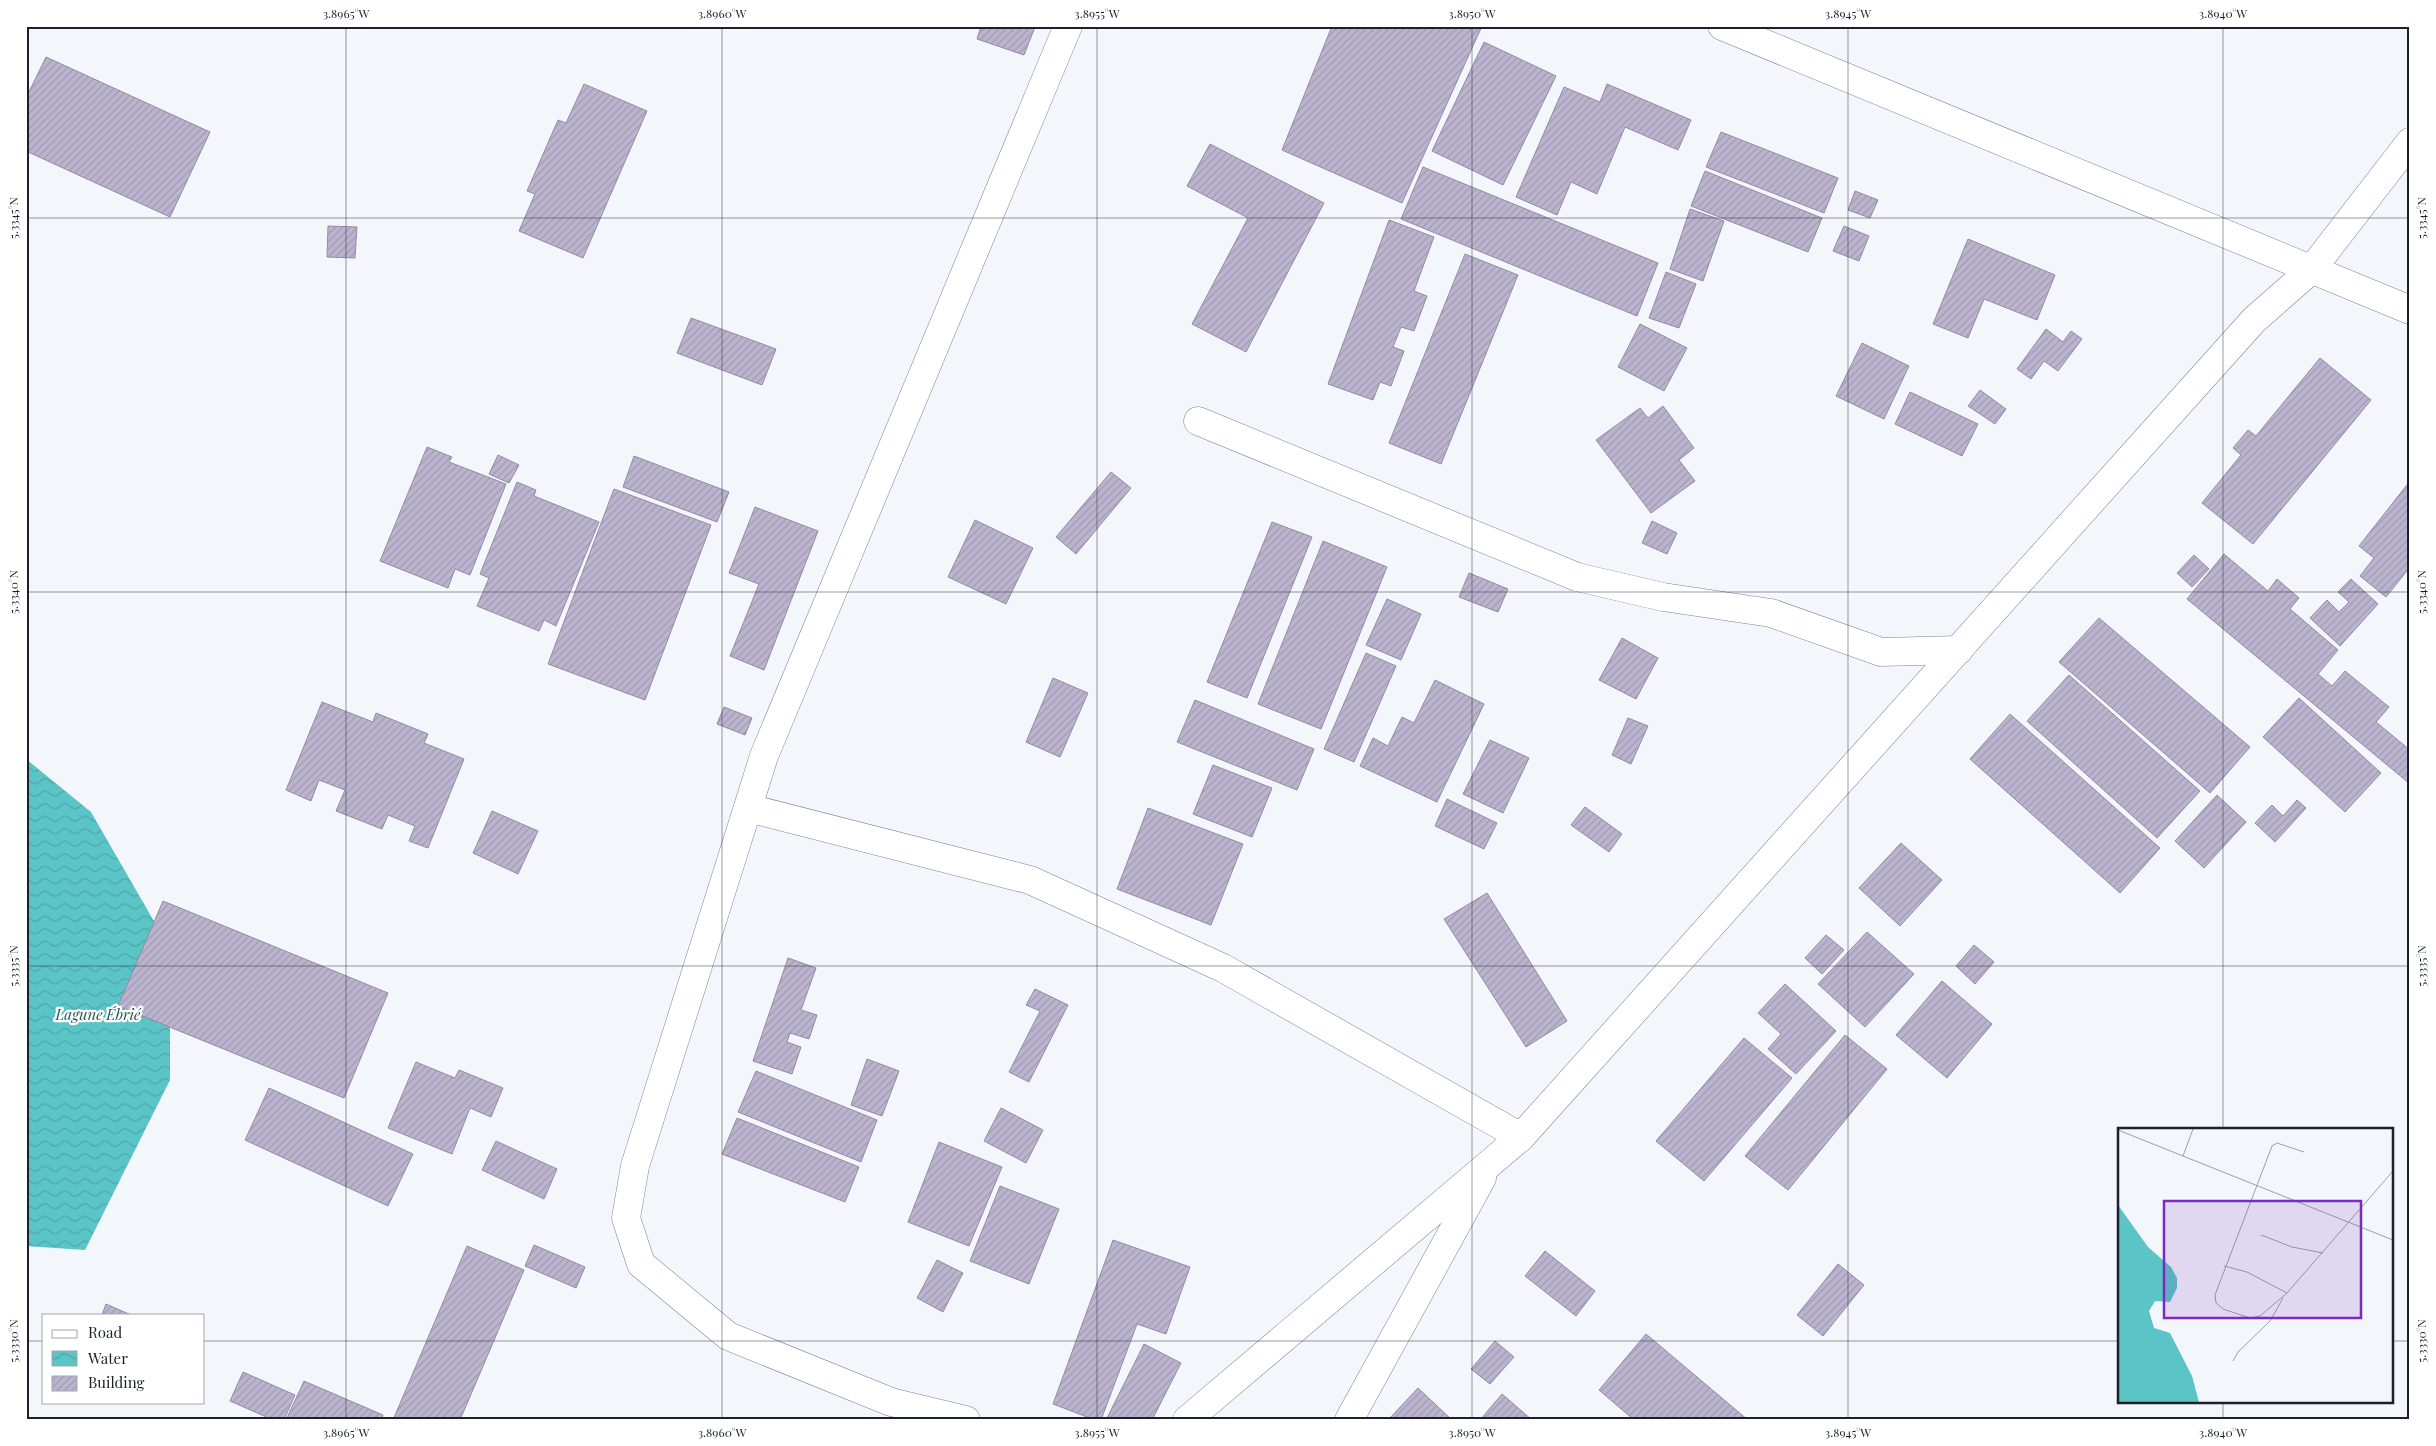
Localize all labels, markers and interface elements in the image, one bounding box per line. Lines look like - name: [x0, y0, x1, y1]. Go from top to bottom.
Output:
- text: 3.8965°W: [323, 5, 369, 21]
- text: 3.8960°W: [698, 5, 746, 21]
- text: 3.8955°W: [1074, 5, 1120, 21]
- text: 3.8950°W: [1448, 5, 1496, 21]
- text: 3.8945°W: [1825, 5, 1871, 21]
- text: 3.8940°W: [2199, 5, 2247, 21]
- text: 5.3345°N: [5, 196, 21, 239]
- text: 5.3345°N: [2413, 196, 2429, 239]
- text: 5.3340°N: [5, 569, 21, 614]
- text: 5.3340°N: [2413, 569, 2429, 614]
- text: 5.3335°N: [5, 945, 21, 987]
- text: 5.3335°N: [2413, 945, 2429, 987]
- water label: Lagune Ébrié: [55, 1004, 142, 1024]
- inset map: [2118, 1128, 2394, 1404]
- legend: [42, 1314, 205, 1404]
- text: 5.3330°N: [5, 1319, 21, 1363]
- text: 5.3330°N: [2413, 1319, 2429, 1363]
- text: Road: [88, 1322, 122, 1342]
- text: Water: [87, 1348, 128, 1368]
- text: Building: [88, 1372, 145, 1392]
- text: 3.8965°W: [323, 1424, 369, 1440]
- text: 3.8960°W: [698, 1424, 746, 1440]
- text: 3.8955°W: [1074, 1424, 1120, 1440]
- text: 3.8950°W: [1448, 1424, 1496, 1440]
- text: 3.8945°W: [1825, 1424, 1871, 1440]
- text: 3.8940°W: [2199, 1424, 2247, 1440]

